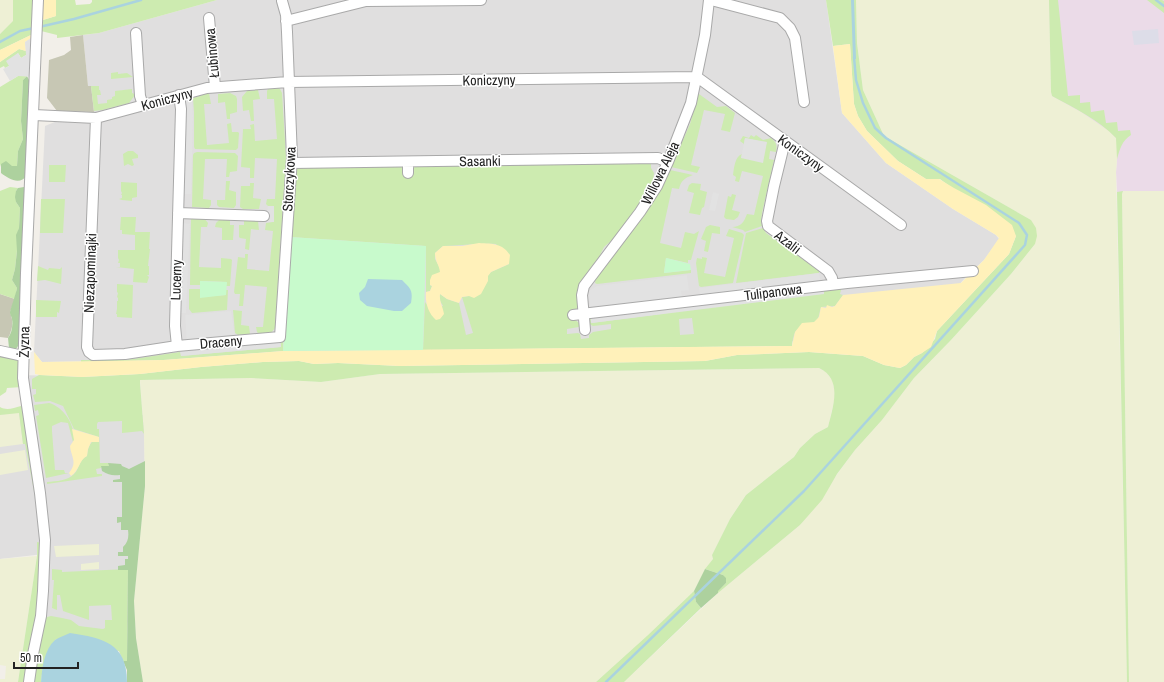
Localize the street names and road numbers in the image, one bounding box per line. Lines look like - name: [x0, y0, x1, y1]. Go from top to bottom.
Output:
- street label: Łubinowa: [201, 27, 223, 79]
- street label: Koniczyny: [462, 71, 516, 89]
- street label: Koniczyny: [139, 83, 195, 115]
- street label: Koniczyny: [774, 130, 828, 176]
- street label: Willowa Aleja: [637, 138, 683, 208]
- street label: Storczykowa: [278, 145, 300, 212]
- street label: Sasanki: [459, 152, 501, 170]
- street label: Azalii: [770, 226, 805, 258]
- street label: Niezapominajki: [80, 233, 100, 313]
- street label: Lucerny: [166, 259, 186, 301]
- street label: Tulipanowa: [743, 279, 804, 304]
- street label: Żyzna: [15, 326, 33, 358]
- street label: Draceny: [199, 331, 243, 353]

